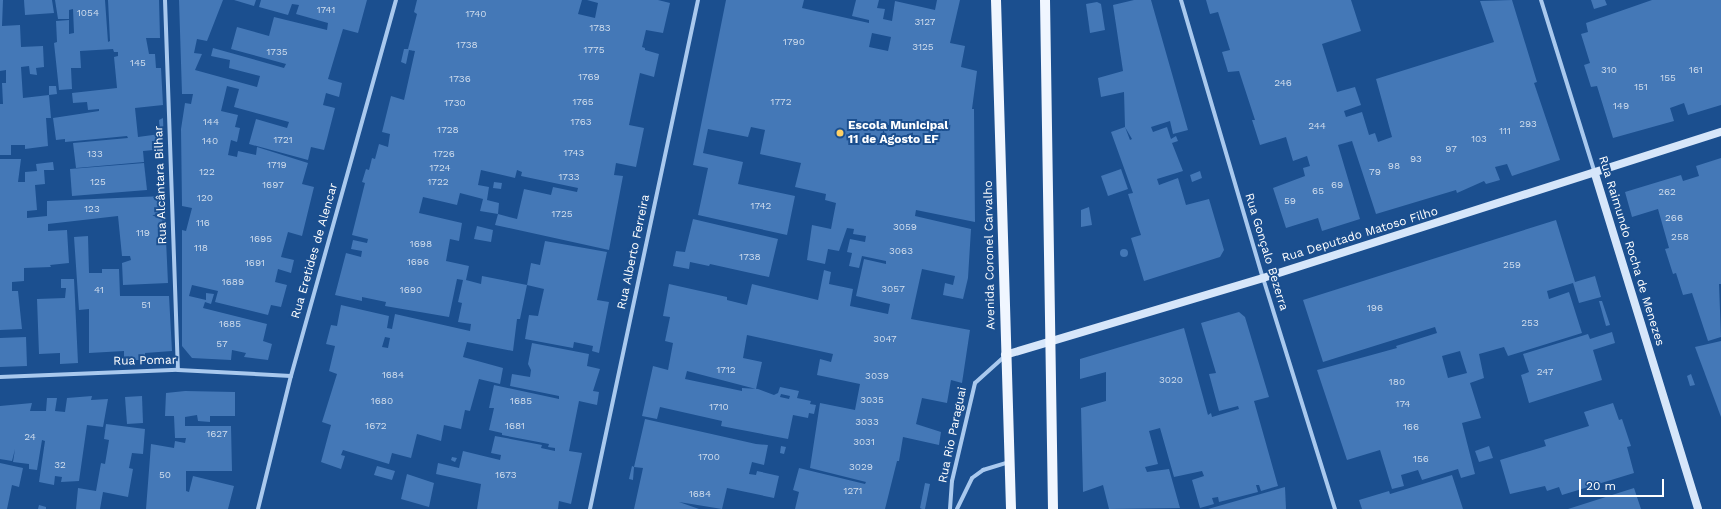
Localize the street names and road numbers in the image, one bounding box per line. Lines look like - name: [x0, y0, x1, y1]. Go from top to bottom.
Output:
- street label: Rua Alcântara Bilhar: [152, 125, 170, 245]
- street label: Rua Raimundo Rocha de Menezes: [1595, 154, 1667, 348]
- street label: Avenida Coronel Carvalho: [981, 180, 999, 330]
- street label: Rua Eretides de Alencar: [289, 181, 341, 321]
- street label: Rua Gonçalo Bezerra: [1241, 191, 1291, 313]
- street label: Rua Alberto Ferreira: [615, 193, 653, 311]
- street label: Rua Deputado Matoso Filho: [1280, 204, 1440, 266]
- street label: Rua Pomar: [113, 353, 177, 369]
- street label: Rua Rio Paraguai: [936, 386, 970, 484]

